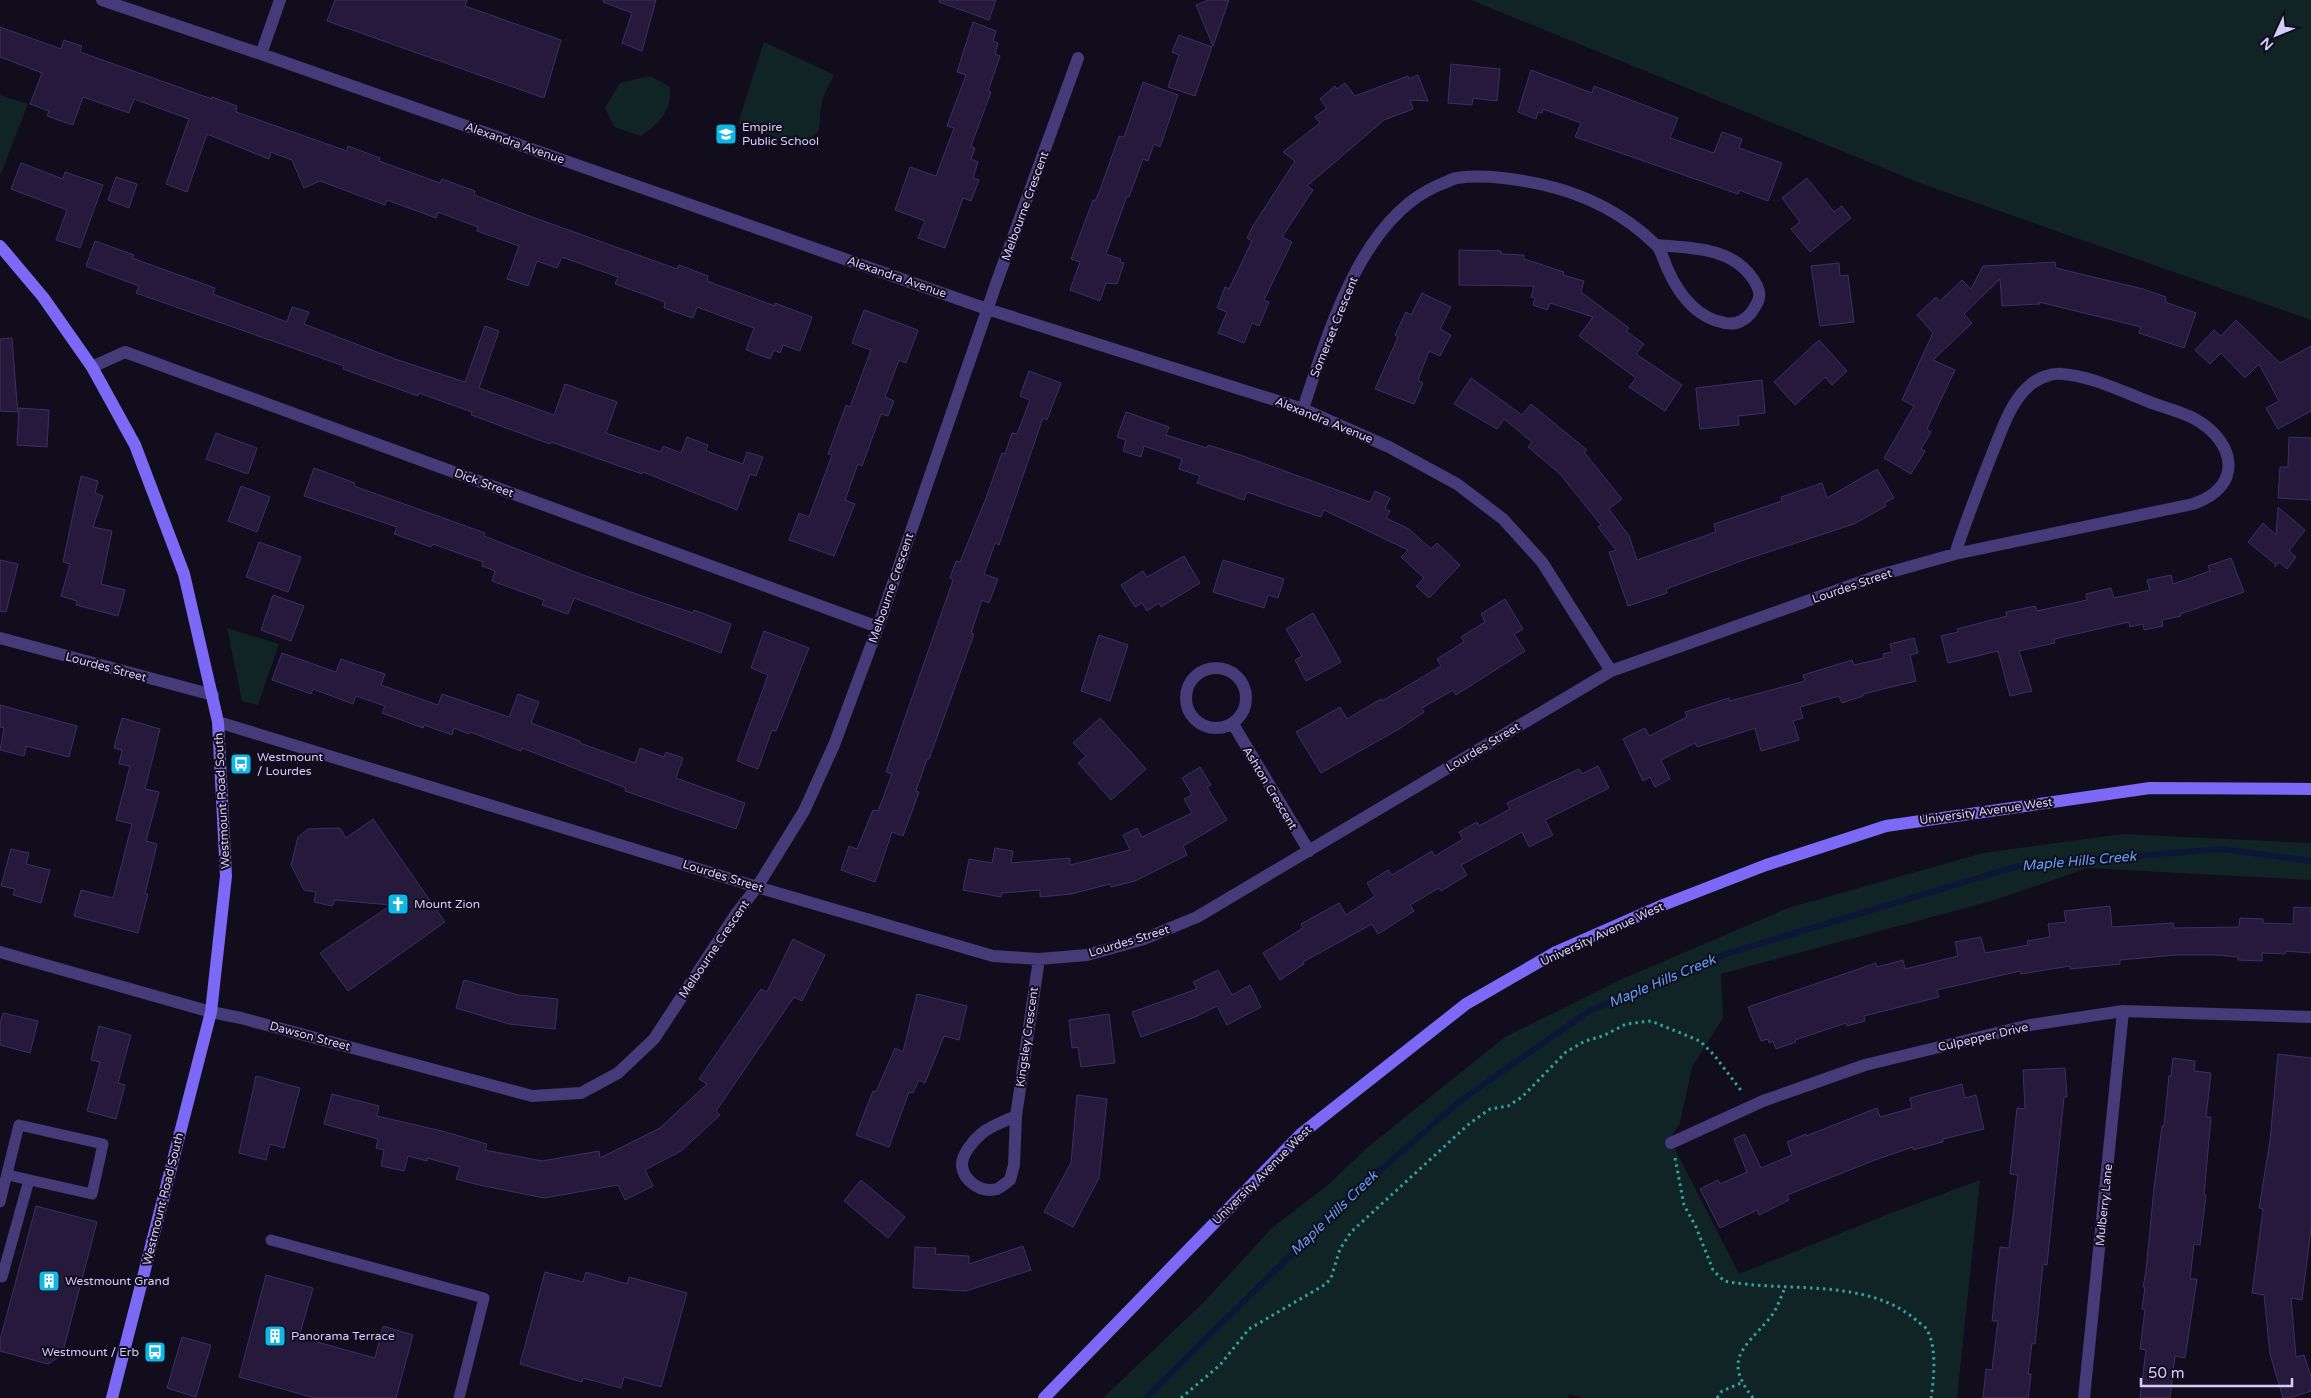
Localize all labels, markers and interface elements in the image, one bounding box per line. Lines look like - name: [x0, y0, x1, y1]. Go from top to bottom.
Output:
- north arrow: [2251, 10, 2301, 60]
- text: N: [2257, 34, 2277, 54]
- street label: Alexandra Avenue: [463, 119, 567, 167]
- place label: Empire Public School: [742, 120, 819, 148]
- school or university icon: Empire Public School: [714, 122, 738, 146]
- street label: Melbourne Crescent: [999, 149, 1051, 263]
- street label: Alexandra Avenue: [845, 253, 949, 301]
- street label: Somerset Crescent: [1307, 274, 1361, 379]
- street label: Alexandra Avenue: [1273, 394, 1375, 446]
- street label: Dick Street: [452, 466, 516, 500]
- street label: Melbourne Crescent: [866, 531, 917, 645]
- street label: Lourdes Street: [1810, 566, 1894, 606]
- street label: Lourdes Street: [64, 649, 149, 685]
- street label: Lourdes Street: [1444, 719, 1523, 774]
- street label: Westmount Road South: [211, 733, 233, 869]
- street label: Ashton Crescent: [1240, 744, 1300, 832]
- place label: Westmount / Lourdes: [257, 750, 323, 778]
- bus stop icon: Westmount / Lourdes: [229, 752, 253, 776]
- street label: University Avenue West: [1918, 795, 2054, 827]
- water label: Maple Hills Creek: [2021, 847, 2138, 874]
- street label: Lourdes Street: [681, 857, 765, 895]
- church icon: Mount Zion: [386, 892, 410, 916]
- place label: Mount Zion: [414, 897, 480, 911]
- street label: Melbourne Crescent: [676, 897, 752, 1001]
- street label: University Avenue West: [1538, 899, 1666, 969]
- street label: Lourdes Street: [1087, 922, 1171, 960]
- water label: Maple Hills Creek: [1606, 950, 1719, 1011]
- street label: Kingsley Crescent: [1013, 986, 1041, 1088]
- street label: Dawson Street: [268, 1019, 352, 1054]
- street label: Culpepper Drive: [1937, 1020, 2030, 1054]
- street label: University Avenue West: [1210, 1122, 1315, 1227]
- street label: Westmount Road South: [140, 1131, 186, 1267]
- street label: Mulberry Lane: [2093, 1163, 2115, 1247]
- water label: Maple Hills Creek: [1287, 1166, 1382, 1259]
- building icon: Westmount Grand: [37, 1269, 61, 1293]
- place label: Westmount Grand: [65, 1274, 169, 1288]
- building icon: Panorama Terrace: [263, 1324, 287, 1348]
- place label: Panorama Terrace: [291, 1329, 395, 1343]
- bus stop icon: Westmount / Erb: [143, 1340, 167, 1364]
- place label: Westmount / Erb: [42, 1345, 139, 1359]
- scale bar: [2141, 1356, 2292, 1388]
- text: 50 m: [2148, 1364, 2185, 1382]

